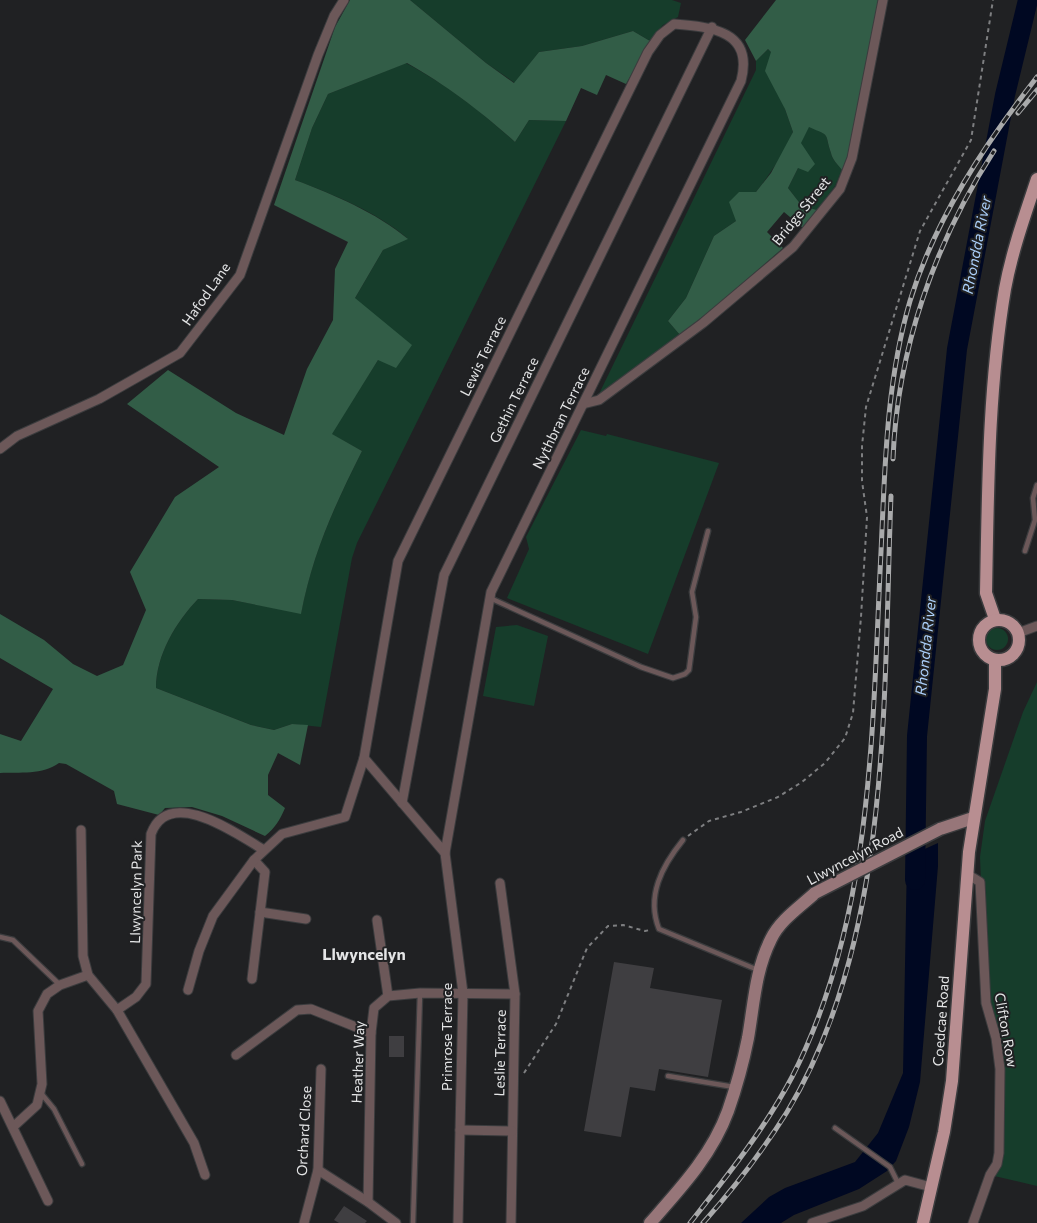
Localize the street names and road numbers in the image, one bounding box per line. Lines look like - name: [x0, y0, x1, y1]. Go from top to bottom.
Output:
- street label: Bridge Street: [768, 173, 834, 248]
- street label: Hafod Lane: [178, 259, 233, 328]
- street label: Lewis Terrace: [456, 313, 509, 399]
- street label: Gethin Terrace: [485, 354, 542, 446]
- street label: Nythbran Terrace: [529, 364, 593, 472]
- street label: Llwyncelyn Road: [804, 823, 906, 888]
- street label: Llwyncelyn Park: [126, 840, 145, 944]
- street label: Coedcae Road: [929, 975, 952, 1067]
- street label: Primrose Terrace: [438, 983, 455, 1091]
- street label: Clifton Row: [992, 991, 1021, 1068]
- street label: Leslie Terrace: [490, 1009, 509, 1097]
- street label: Heather Way: [348, 1020, 367, 1104]
- street label: Orchard Close: [293, 1085, 314, 1177]

